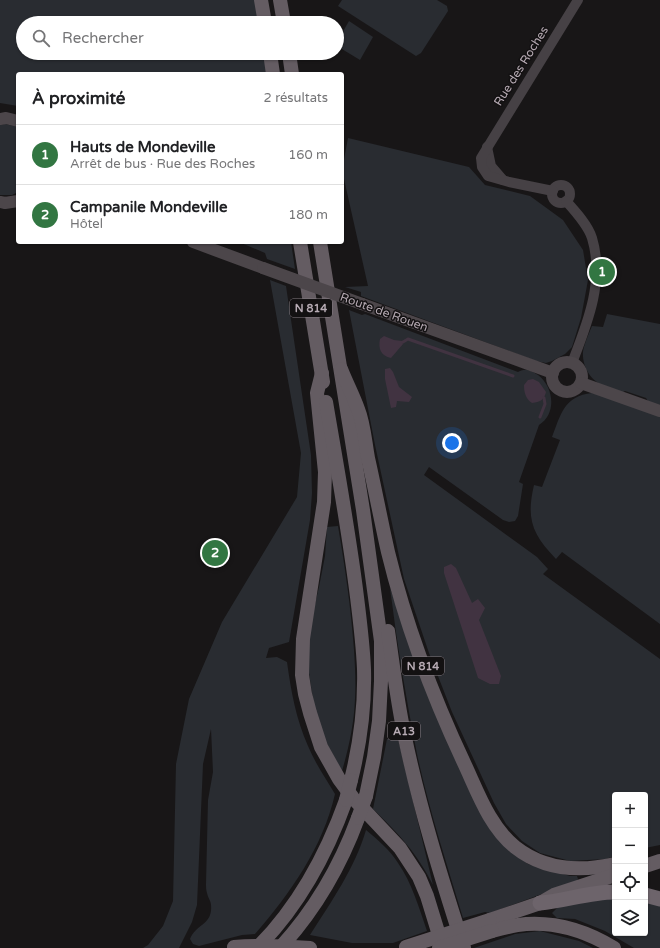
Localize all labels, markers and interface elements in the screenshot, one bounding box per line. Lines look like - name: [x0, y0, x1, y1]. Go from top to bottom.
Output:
- search box: [16, 16, 344, 60]
- street label: Rue des Roches: [491, 23, 551, 108]
- icon: search: [30, 27, 52, 49]
- text: Rechercher: [62, 29, 144, 47]
- text: À proximité: [32, 88, 125, 109]
- text: 2 résultats: [264, 90, 328, 106]
- text: Hauts de Mondeville: [70, 138, 216, 156]
- text: 1: [41, 147, 49, 163]
- text: 160 m: [288, 147, 328, 163]
- text: Arrêt de bus · Rue des Roches: [70, 156, 255, 172]
- text: Campanile Mondeville: [70, 198, 228, 216]
- text: 2: [41, 207, 49, 223]
- text: 180 m: [288, 207, 328, 223]
- text: Hôtel: [70, 216, 103, 232]
- pin: 1: [589, 257, 615, 287]
- street label: Route de Rouen: [338, 290, 430, 334]
- road number: N 814: [290, 299, 332, 317]
- your location: [442, 433, 462, 453]
- pin: 2: [202, 538, 228, 568]
- road number: N 814: [402, 657, 444, 675]
- road number: A13: [388, 722, 420, 740]
- map controls: [612, 792, 648, 936]
- button: +: [612, 792, 648, 828]
- button: −: [612, 828, 648, 864]
- button: locate: [612, 864, 648, 900]
- button: layers: [612, 900, 648, 936]

